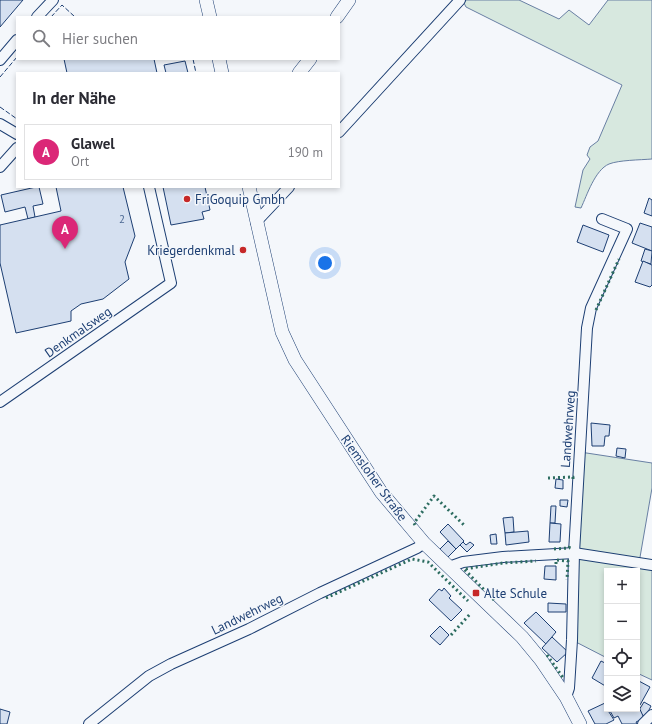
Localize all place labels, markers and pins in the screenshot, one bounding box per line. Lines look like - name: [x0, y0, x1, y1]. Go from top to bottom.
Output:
- place label: FriGoquip Gmbh: [195, 191, 285, 208]
- marker: FriGoquip Gmbh: [182, 194, 192, 204]
- pin: A: [52, 216, 78, 249]
- place label: Kriegerdenkmal: [147, 242, 235, 259]
- marker: Kriegerdenkmal: [238, 245, 248, 255]
- place label: Alte Schule: [484, 585, 547, 602]
- marker: Alte Schule: [471, 588, 481, 598]

